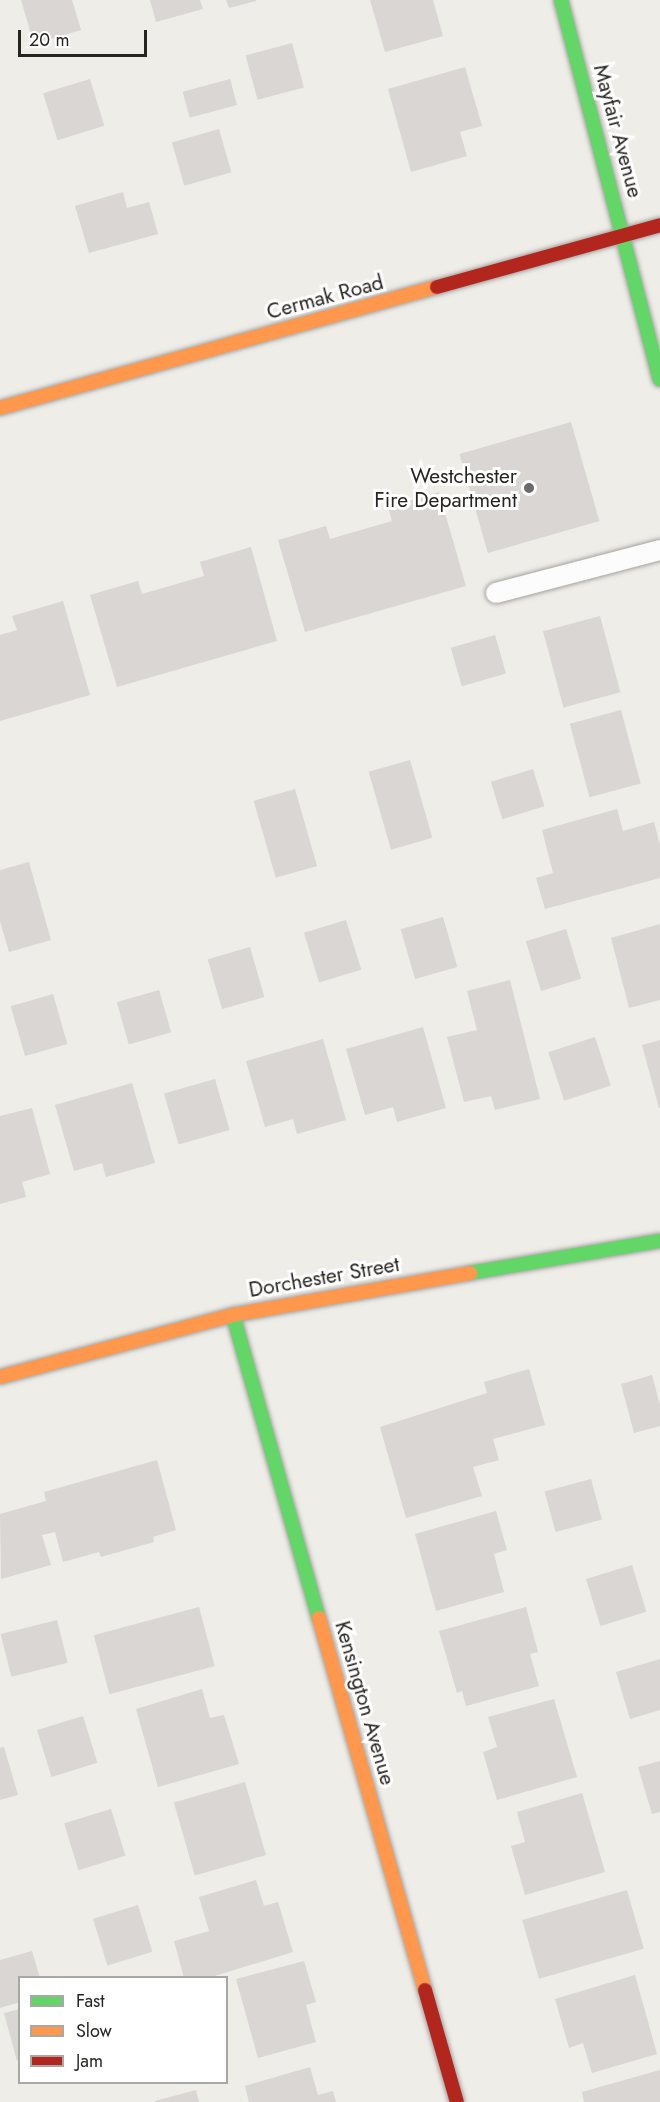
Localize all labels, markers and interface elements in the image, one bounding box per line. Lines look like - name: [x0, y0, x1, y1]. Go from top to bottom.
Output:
- scale bar: [21, 18, 150, 56]
- text: 20 m: [29, 27, 69, 53]
- street label: Mayfair Avenue: [588, 62, 648, 200]
- street label: Cermak Road: [264, 269, 386, 325]
- place label: Westchester Fire Department: [374, 463, 517, 513]
- marker: Westchester Fire Department: [522, 481, 536, 495]
- street label: Dorchester Street: [247, 1251, 401, 1303]
- street label: Kensington Avenue: [330, 1618, 400, 1788]
- legend: [18, 1976, 228, 2084]
- text: Fast: [76, 1988, 105, 2014]
- text: Slow: [76, 2018, 112, 2044]
- text: Jam: [76, 2048, 103, 2074]

